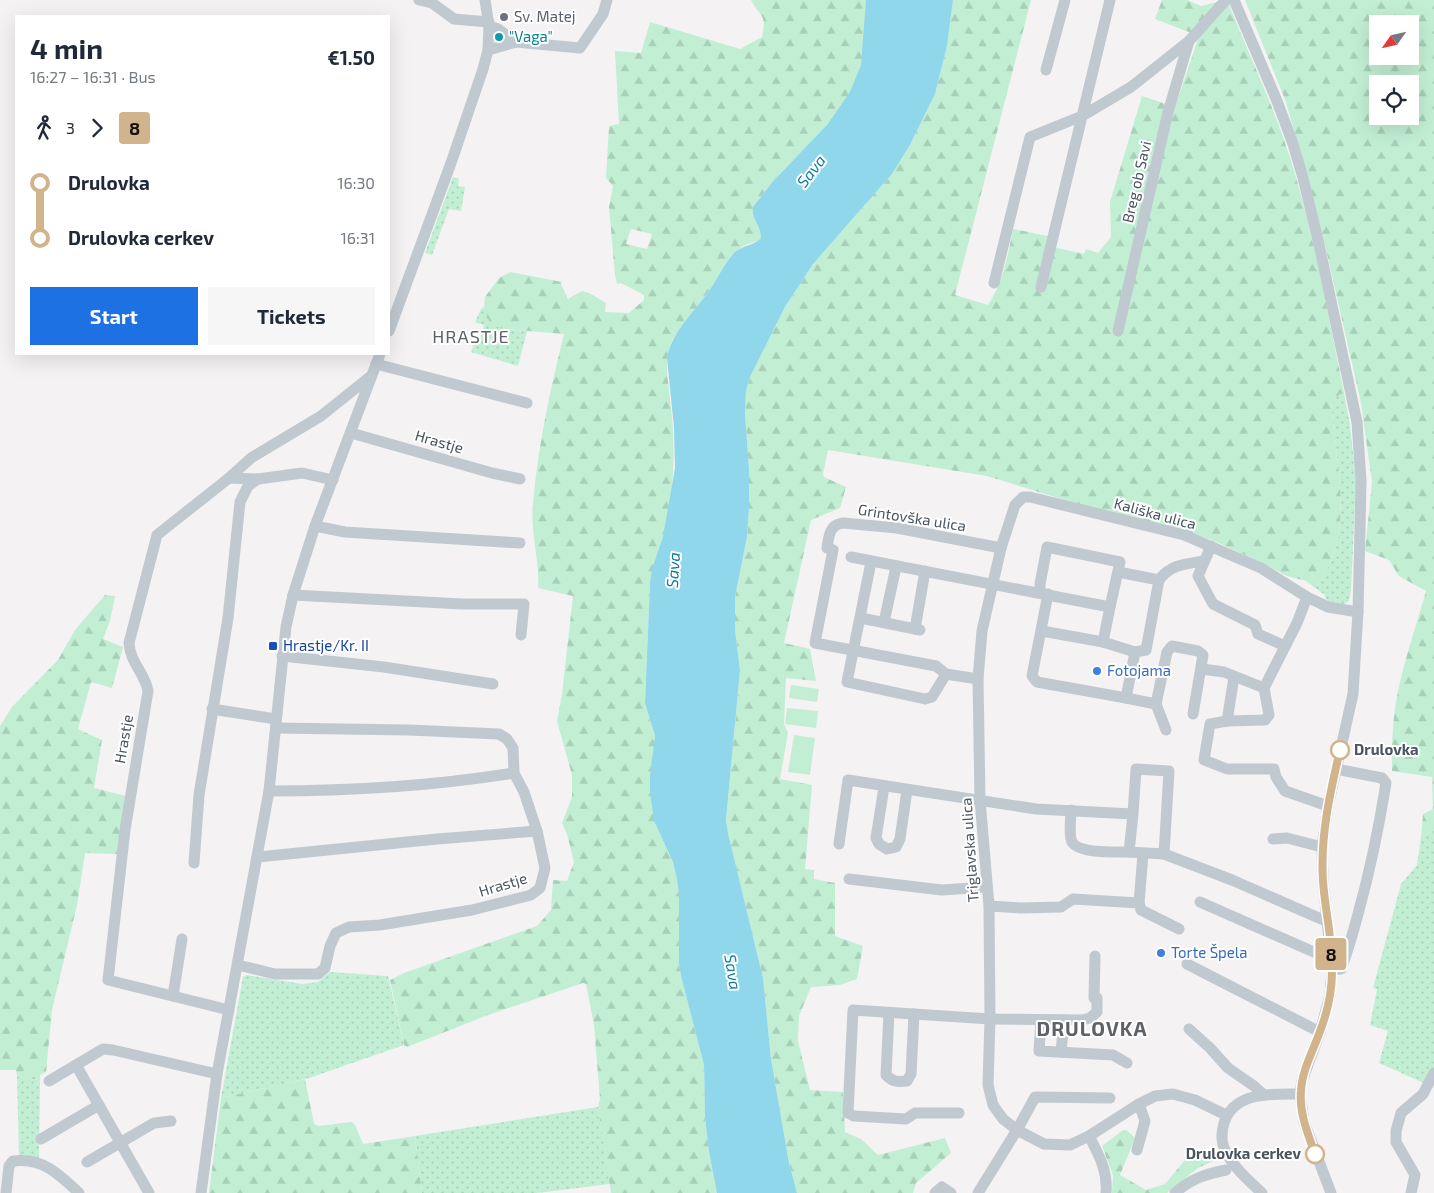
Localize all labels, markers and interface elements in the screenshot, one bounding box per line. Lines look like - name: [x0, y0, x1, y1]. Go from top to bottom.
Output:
- place label: Sv. Matej: [514, 7, 575, 26]
- marker: Sv. Matej: [498, 11, 510, 23]
- north arrow: [1369, 15, 1419, 65]
- map controls: [1369, 15, 1419, 125]
- place label: "Vaga": [509, 27, 553, 45]
- text: 4 min: [30, 31, 103, 65]
- marker: "Vaga": [493, 31, 505, 43]
- text: €1.50: [327, 46, 375, 69]
- text: 16:27 – 16:31 · Bus: [30, 67, 156, 86]
- button: locate: [1369, 75, 1419, 125]
- icon: walk: [30, 114, 58, 142]
- icon: forward: [83, 114, 111, 142]
- text: 8: [129, 117, 140, 139]
- text: 3: [66, 118, 75, 137]
- street label: Breg ob Savi: [1118, 139, 1154, 225]
- water label: Sava: [792, 151, 829, 191]
- text: Drulovka: [68, 171, 150, 194]
- text: 16:30: [337, 173, 375, 192]
- text: Drulovka cerkev: [68, 226, 214, 249]
- text: 16:31: [340, 228, 375, 247]
- button: Start: [30, 287, 198, 345]
- button: Tickets: [208, 287, 375, 345]
- district label: HRASTJE: [432, 325, 510, 347]
- street label: Hrastje: [413, 426, 466, 457]
- street label: Kališka ulica: [1112, 493, 1198, 533]
- street label: Grintovška ulica: [857, 500, 967, 534]
- water label: Sava: [662, 551, 683, 588]
- place label: Hrastje/Kr. II: [283, 636, 369, 655]
- marker: Hrastje/Kr. II: [267, 640, 279, 652]
- place label: Fotojama: [1107, 661, 1171, 680]
- marker: Fotojama: [1091, 665, 1103, 677]
- street label: Hrastje: [110, 713, 137, 765]
- marker: Drulovka: [1330, 740, 1350, 760]
- place label: Drulovka: [1354, 740, 1419, 758]
- street label: Triglavska ulica: [956, 797, 982, 903]
- street label: Hrastje: [476, 868, 529, 901]
- line badge: 8: [1315, 938, 1347, 970]
- place label: Torte Špela: [1171, 943, 1248, 961]
- text: 8: [1325, 943, 1337, 965]
- marker: Torte Špela: [1155, 947, 1167, 959]
- water label: Sava: [721, 953, 746, 991]
- district label: DRULOVKA: [1037, 1016, 1147, 1040]
- place label: Drulovka cerkev: [1186, 1144, 1302, 1162]
- marker: Drulovka cerkev: [1305, 1144, 1325, 1164]

